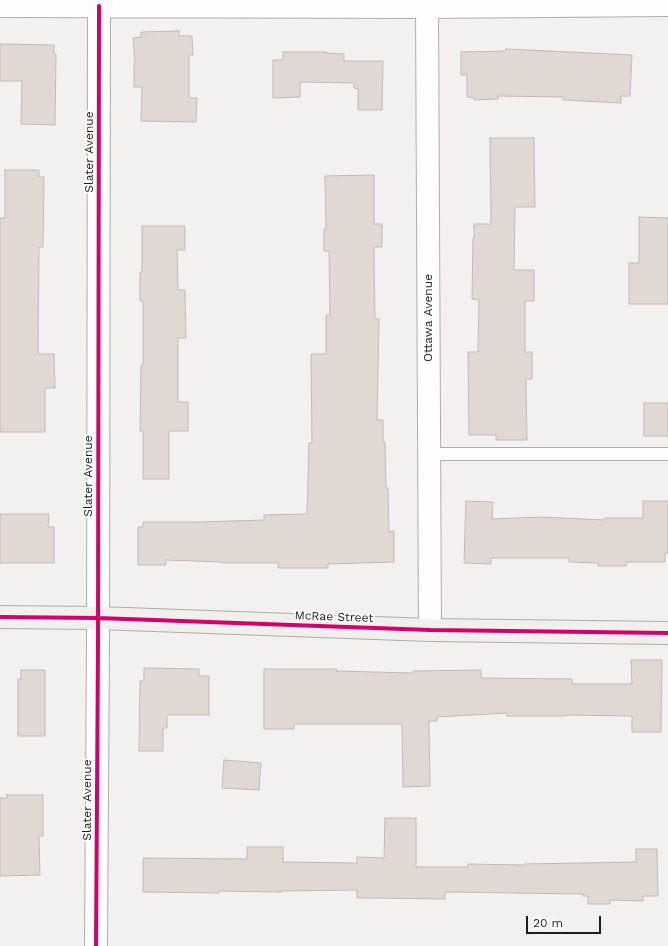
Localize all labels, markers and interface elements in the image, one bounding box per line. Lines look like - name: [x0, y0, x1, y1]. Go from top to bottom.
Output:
- street label: Slater Avenue: [82, 111, 96, 193]
- street label: Ottawa Avenue: [421, 274, 435, 362]
- street label: Slater Avenue: [81, 435, 95, 517]
- street label: McRae Street: [294, 608, 374, 626]
- street label: Slater Avenue: [80, 759, 94, 841]
- scale bar: [528, 908, 603, 934]
- text: 20 m: [533, 916, 563, 930]

